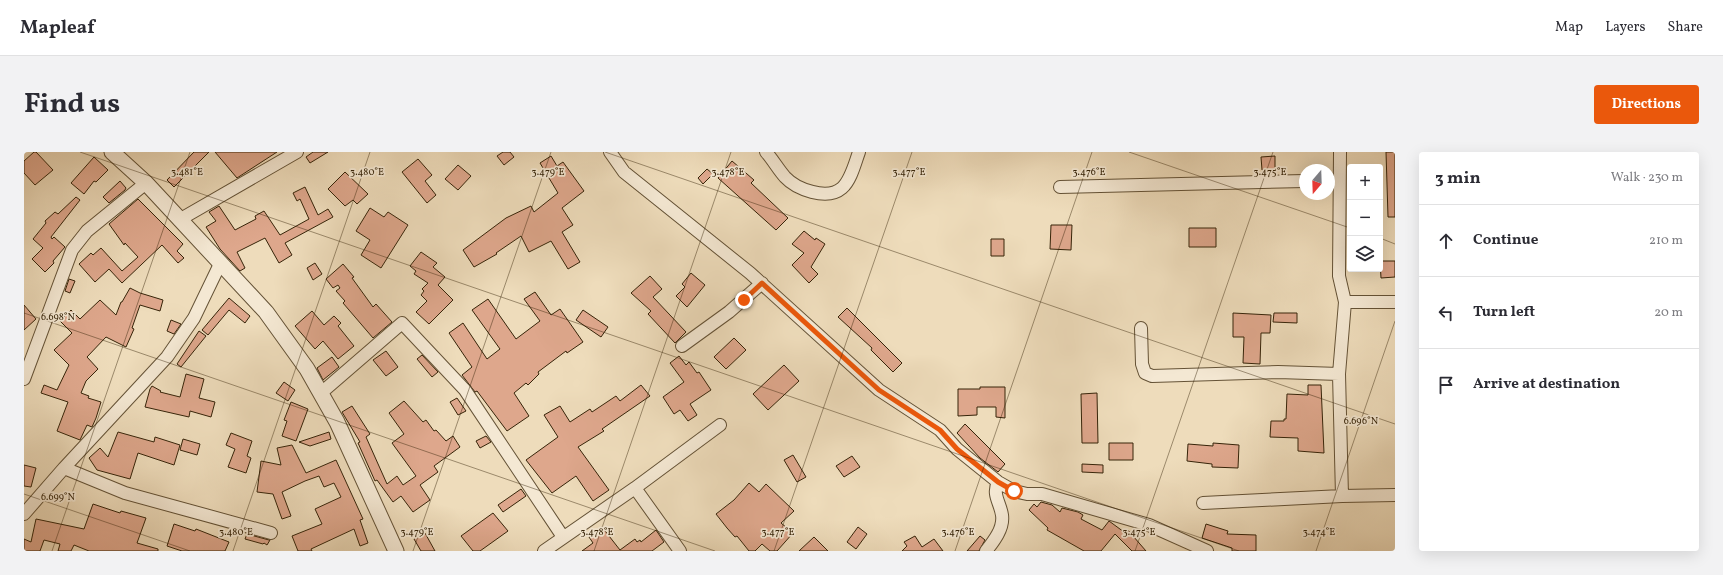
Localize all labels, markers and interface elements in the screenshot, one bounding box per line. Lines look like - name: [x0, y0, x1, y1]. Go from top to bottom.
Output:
- text: Mapleaf: [20, 15, 95, 41]
- text: Map: [1555, 18, 1583, 37]
- text: Layers: [1605, 18, 1645, 37]
- text: Share: [1667, 18, 1703, 37]
- text: Find us: [24, 85, 120, 124]
- button: Directions: [1594, 85, 1699, 124]
- north arrow: [1299, 164, 1335, 200]
- map controls: [1347, 164, 1383, 272]
- button: +: [1347, 164, 1383, 200]
- text: 3.481°E: [171, 165, 203, 179]
- text: 3.480°E: [350, 165, 384, 179]
- text: 3.479°E: [532, 165, 564, 179]
- text: 3.478°E: [712, 165, 744, 179]
- text: 3.477°E: [893, 165, 925, 179]
- text: 3.476°E: [1072, 165, 1106, 179]
- text: 3.475°E: [1254, 165, 1286, 179]
- text: 3 min: [1435, 167, 1481, 190]
- text: Walk · 230 m: [1611, 169, 1683, 187]
- button: −: [1347, 200, 1383, 236]
- icon: ahead: [1435, 230, 1457, 252]
- text: Continue: [1473, 230, 1538, 251]
- text: 210 m: [1649, 232, 1683, 250]
- button: layers: [1347, 236, 1383, 272]
- route end: [735, 291, 753, 309]
- icon: left: [1435, 302, 1457, 324]
- text: Turn left: [1473, 302, 1535, 323]
- text: 20 m: [1654, 304, 1683, 322]
- text: 6.698°N: [41, 310, 76, 324]
- icon: arrive: [1435, 374, 1457, 396]
- text: Arrive at destination: [1473, 374, 1620, 395]
- text: 6.696°N: [1344, 414, 1379, 428]
- route start: [1005, 482, 1023, 500]
- text: 6.699°N: [41, 490, 76, 504]
- text: 3.480°E: [219, 525, 253, 539]
- text: 3.479°E: [401, 525, 433, 539]
- text: 3.478°E: [581, 525, 613, 539]
- text: 3.477°E: [762, 525, 794, 539]
- text: 3.476°E: [941, 525, 975, 539]
- text: 3.475°E: [1123, 525, 1155, 539]
- text: 3.474°E: [1303, 525, 1335, 539]

